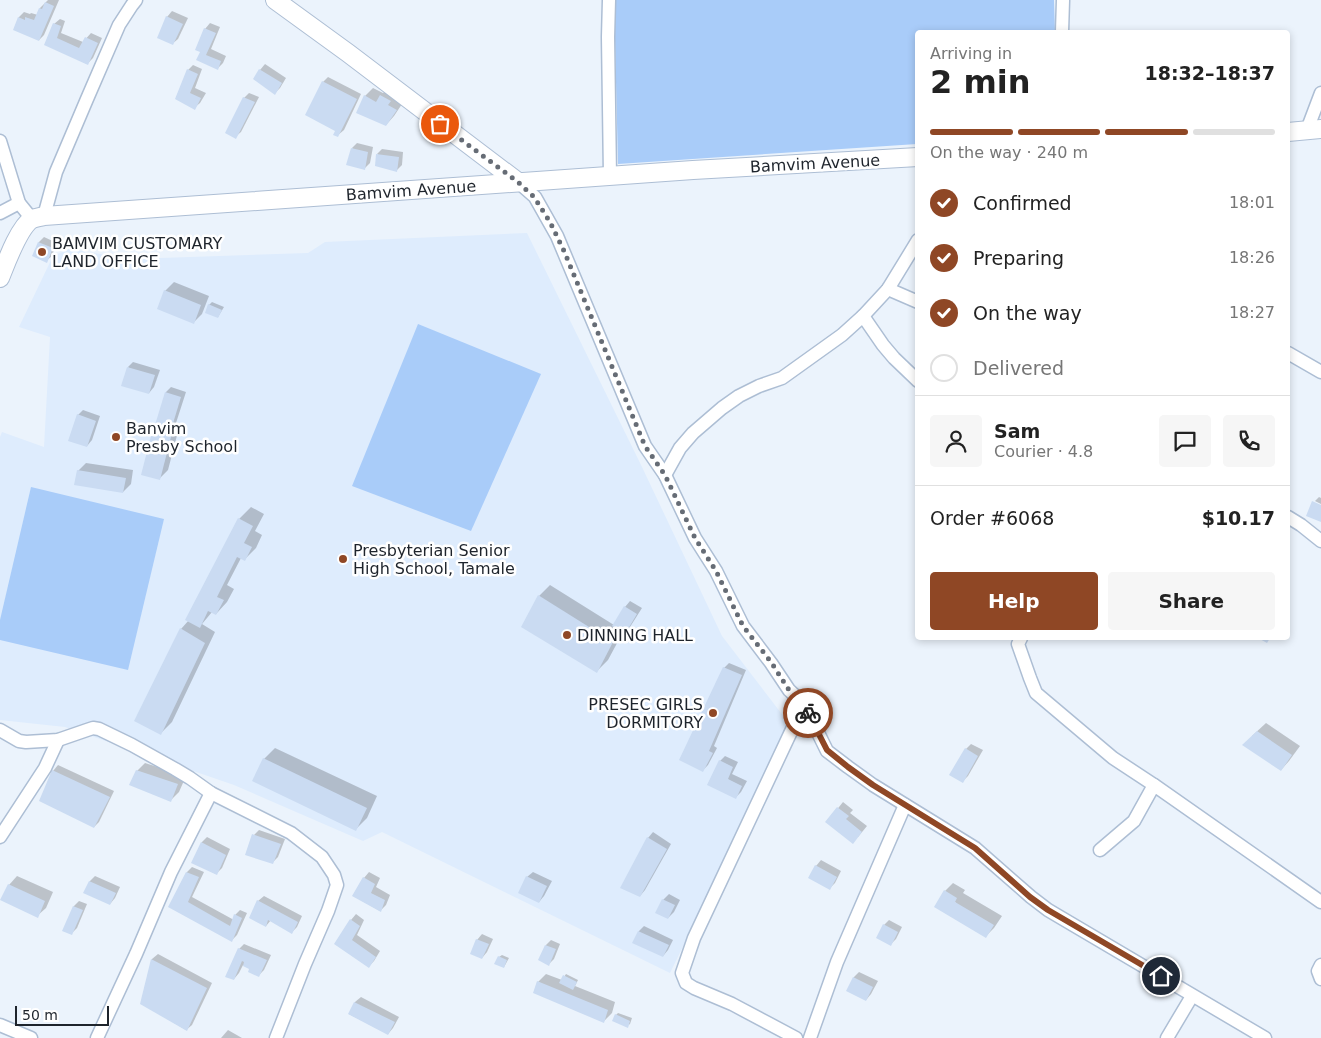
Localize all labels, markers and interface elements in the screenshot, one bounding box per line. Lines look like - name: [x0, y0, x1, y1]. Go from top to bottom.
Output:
- text: Arriving in: [930, 44, 1012, 63]
- text: 18:32–18:37: [1145, 62, 1275, 84]
- text: 2 min: [930, 63, 1031, 101]
- pin: [419, 103, 461, 145]
- icon: bag: [426, 110, 454, 138]
- text: On the way · 240 m: [930, 143, 1088, 162]
- street label: Bamvim Avenue: [749, 151, 881, 176]
- street label: Bamvim Avenue: [345, 176, 477, 205]
- icon: check: [930, 189, 958, 217]
- text: Confirmed: [973, 192, 1072, 214]
- text: 18:01: [1229, 193, 1275, 212]
- place label: BAMVIM CUSTOMARY LAND OFFICE: [52, 234, 223, 271]
- icon: check: [930, 244, 958, 272]
- marker: BAMVIM CUSTOMARY LAND OFFICE: [36, 246, 48, 258]
- text: Preparing: [973, 247, 1064, 269]
- text: 18:26: [1229, 248, 1275, 267]
- icon: check: [930, 299, 958, 327]
- text: On the way: [973, 302, 1082, 324]
- text: 18:27: [1229, 303, 1275, 322]
- text: Delivered: [973, 357, 1064, 379]
- button: person: [930, 415, 982, 467]
- button: chat: [1159, 415, 1211, 467]
- button: phone: [1223, 415, 1275, 467]
- place label: Banvim Presby School: [126, 419, 238, 456]
- text: Sam: [994, 420, 1040, 442]
- marker: Banvim Presby School: [110, 431, 122, 443]
- text: Courier · 4.8: [994, 442, 1093, 461]
- text: Order #6068: [930, 507, 1054, 529]
- text: $10.17: [1202, 507, 1275, 529]
- place label: Presbyterian Senior High School, Tamale: [353, 541, 515, 578]
- marker: Presbyterian Senior High School, Tamale: [337, 553, 349, 565]
- button: Help: [930, 572, 1098, 630]
- button: Share: [1108, 572, 1275, 630]
- place label: DINNING HALL: [577, 626, 693, 645]
- marker: DINNING HALL: [561, 629, 573, 641]
- courier: [783, 688, 833, 738]
- place label: PRESEC GIRLS DORMITORY: [588, 695, 703, 732]
- icon: bike: [794, 699, 822, 727]
- marker: PRESEC GIRLS DORMITORY: [707, 707, 719, 719]
- pin: [1140, 955, 1182, 997]
- icon: home: [1147, 962, 1175, 990]
- scale bar: [15, 1003, 109, 1026]
- text: 50 m: [22, 1007, 58, 1023]

